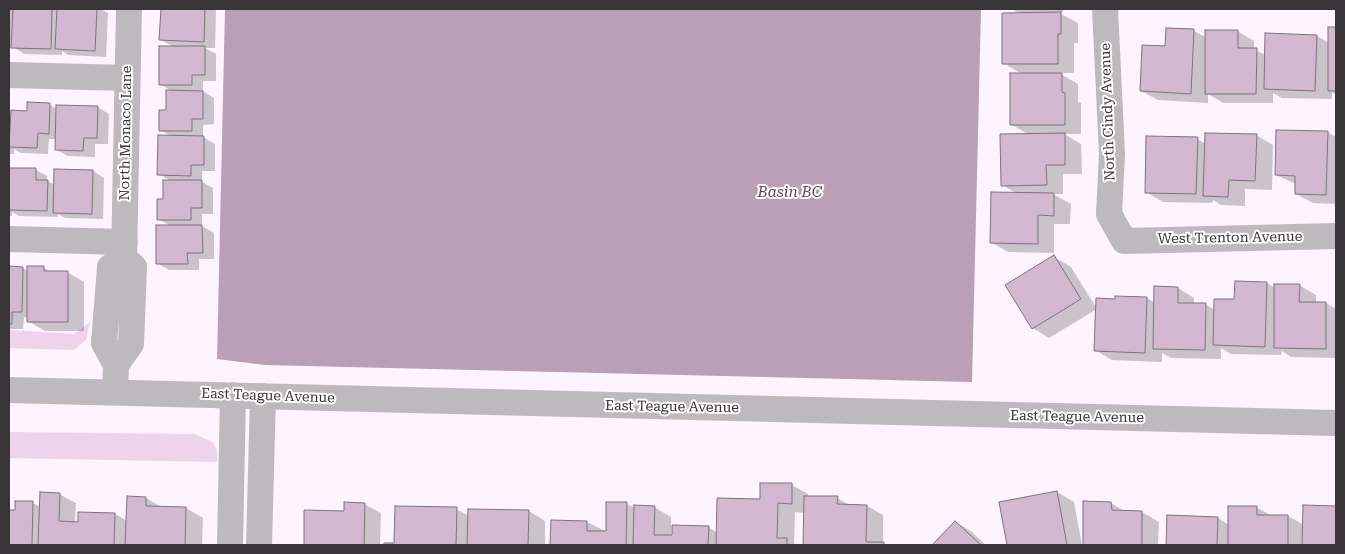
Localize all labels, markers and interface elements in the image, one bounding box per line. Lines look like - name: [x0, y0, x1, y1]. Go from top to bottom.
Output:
- street label: North Cindy Avenue: [1097, 43, 1119, 181]
- street label: North Monaco Lane: [116, 65, 136, 201]
- water label: Basin BC: [758, 184, 822, 202]
- street label: West Trenton Avenue: [1158, 228, 1302, 248]
- street label: East Teague Avenue: [201, 385, 335, 407]
- street label: East Teague Avenue: [605, 397, 739, 417]
- street label: East Teague Avenue: [1010, 407, 1144, 427]

